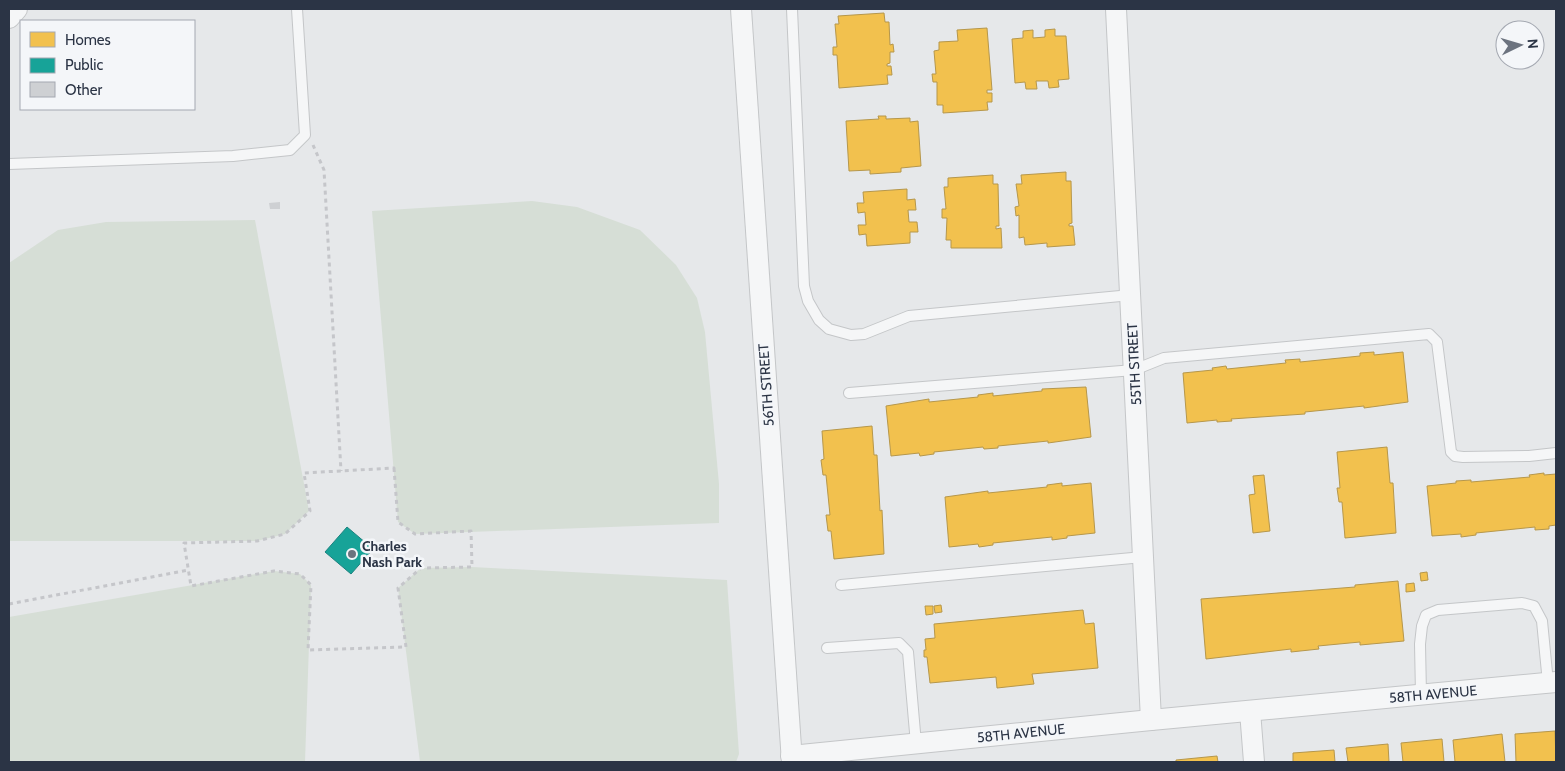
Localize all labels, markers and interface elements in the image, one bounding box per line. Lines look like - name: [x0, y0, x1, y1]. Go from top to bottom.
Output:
- legend: [20, 20, 195, 110]
- north arrow: [1495, 20, 1545, 70]
- text: Homes: [65, 31, 111, 49]
- text: N: [1524, 38, 1542, 50]
- text: Public: [65, 56, 103, 74]
- text: Other: [65, 81, 102, 99]
- street label: 55TH STREET: [1123, 322, 1145, 406]
- street label: 56TH STREET: [754, 343, 778, 427]
- place label: Charles Nash Park: [362, 537, 422, 571]
- marker: Charles Nash Park: [346, 548, 358, 560]
- street label: 58TH AVENUE: [1388, 681, 1478, 707]
- street label: 58TH AVENUE: [976, 719, 1066, 747]

